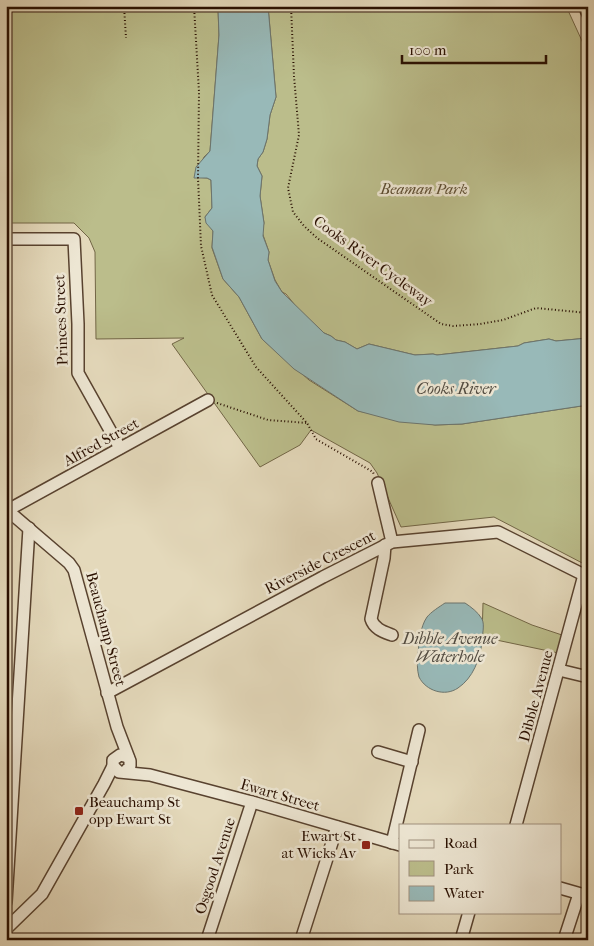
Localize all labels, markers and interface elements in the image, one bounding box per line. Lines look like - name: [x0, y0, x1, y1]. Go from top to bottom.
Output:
- scale bar: [402, 32, 545, 64]
- text: 100 m: [409, 41, 447, 59]
- park label: Beaman Park: [379, 180, 468, 198]
- street label: Cooks River Cycleway: [310, 212, 437, 311]
- street label: Princes Street: [50, 274, 72, 366]
- water label: Cooks River: [416, 379, 498, 398]
- street label: Alfred Street: [59, 414, 142, 471]
- street label: Riverside Crescent: [262, 526, 379, 598]
- street label: Beauchamp Street: [82, 570, 130, 689]
- water label: Dibble Avenue Waterhole: [401, 629, 498, 666]
- street label: Dibble Avenue: [515, 648, 557, 744]
- street label: Ewart Street: [238, 775, 322, 815]
- place label: Beauchamp St opp Ewart St: [89, 793, 181, 828]
- marker: Beauchamp St opp Ewart St: [73, 805, 85, 817]
- street label: Osgood Avenue: [191, 815, 239, 917]
- legend: [399, 824, 562, 914]
- place label: Ewart St at Wicks Av: [282, 827, 357, 862]
- text: Road: [444, 834, 478, 852]
- marker: Ewart St at Wicks Av: [360, 839, 372, 851]
- text: Park: [444, 860, 474, 878]
- text: Water: [443, 884, 484, 902]

